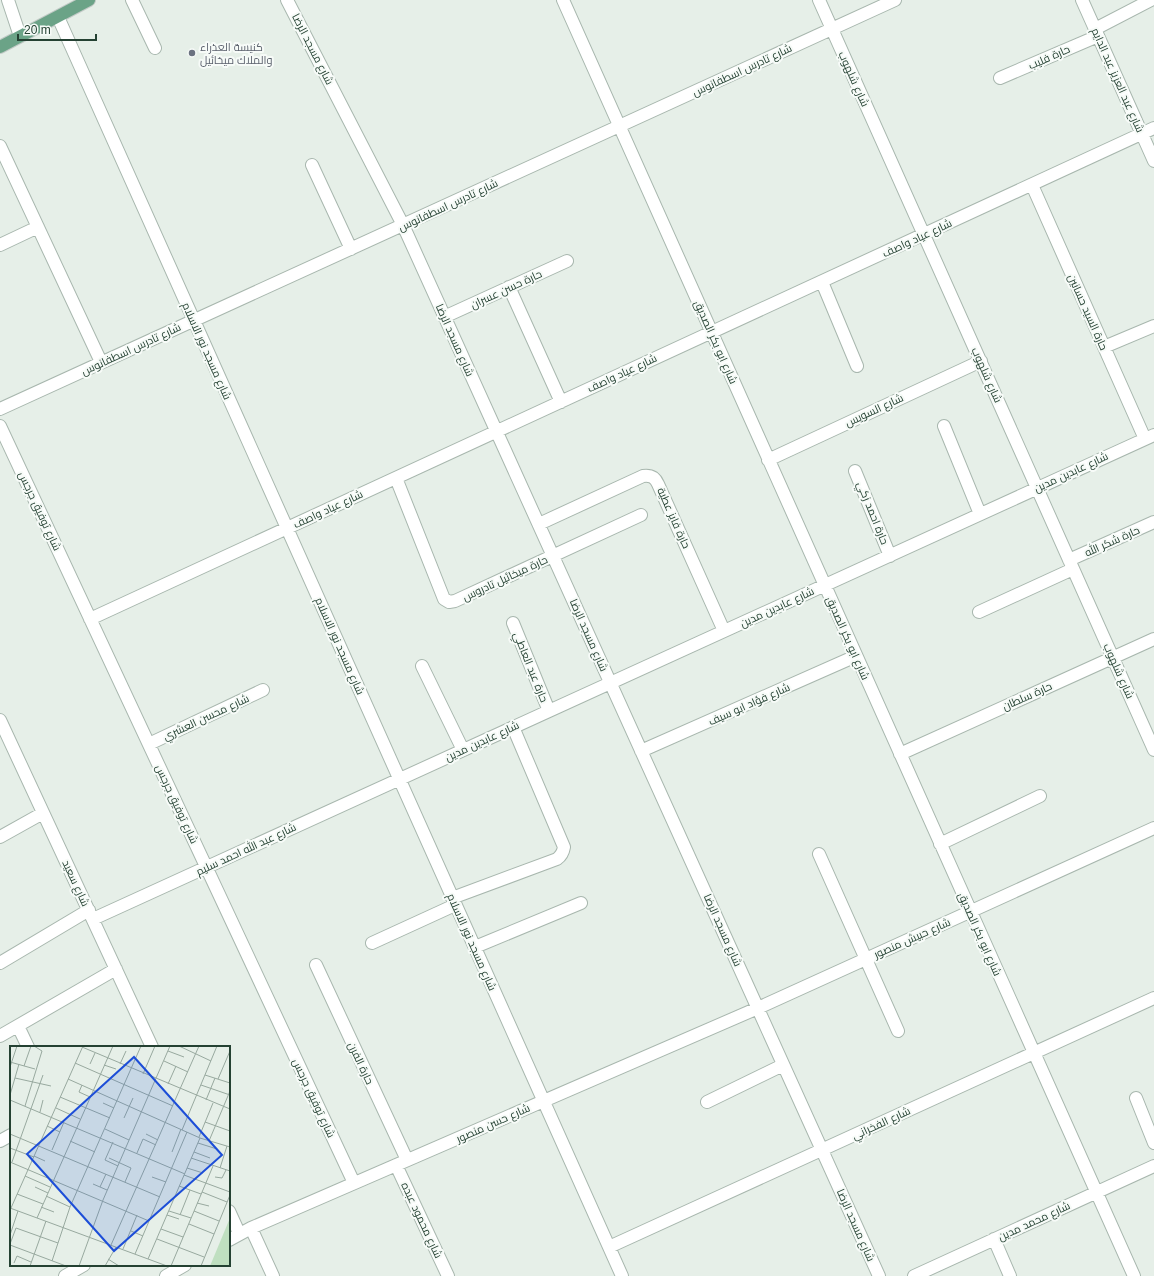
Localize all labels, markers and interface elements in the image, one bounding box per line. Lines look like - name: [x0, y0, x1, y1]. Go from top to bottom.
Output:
- street label: شارع مسجد الرضا: [288, 12, 336, 87]
- scale bar: [18, 16, 96, 42]
- text: 20 m: [24, 23, 51, 37]
- street label: شارع عبد العزيز عبد الدايم: [1088, 26, 1147, 135]
- place label: كنيسة العذراء والملاك ميخائيل: [200, 41, 273, 67]
- street label: شارع تادرس اسطفانوس: [690, 42, 794, 100]
- street label: حارة فليب: [1026, 43, 1072, 72]
- marker: كنيسة العذراء والملاك ميخائيل: [187, 48, 197, 58]
- street label: شارع شلهوب: [835, 50, 872, 109]
- street label: شارع تادرس اسطفانوس: [396, 177, 500, 235]
- street label: شارع عياد واصف: [880, 217, 955, 261]
- street label: حارة حسن عسران: [468, 267, 544, 312]
- street label: حارة السيد حسانين: [1065, 272, 1110, 352]
- street label: شارع ابو بكر الصديق: [690, 298, 740, 386]
- street label: شارع مسجد نور الاسلام: [178, 301, 234, 402]
- street label: شارع مسجد الرضا: [432, 302, 476, 379]
- street label: شارع تادرس اسطفانوس: [79, 321, 183, 379]
- street label: شارع شلهوب: [968, 346, 1005, 405]
- street label: شارع عياد واصف: [585, 352, 660, 396]
- street label: شارع السويس: [843, 391, 906, 431]
- street label: شارع عابدين مدين: [1032, 450, 1111, 496]
- street label: شارع توفيق جرجس: [15, 470, 64, 553]
- street label: حارة احمد زكي: [852, 480, 891, 547]
- street label: حارة فايز عطية: [654, 486, 693, 551]
- street label: شارع عياد واصف: [291, 488, 366, 532]
- street label: حارة شكر الله: [1082, 522, 1142, 559]
- street label: حارة ميخائيل تادروس: [461, 553, 550, 604]
- street label: شارع عابدين مدين: [738, 585, 817, 631]
- street label: شارع ابو بكر الصديق: [822, 594, 872, 682]
- street label: شارع مسجد نور الاسلام: [311, 596, 367, 697]
- street label: شارع مسجد الرضا: [566, 597, 610, 674]
- street label: حارة عبد العاطي: [509, 630, 551, 705]
- street label: شارع شلهوب: [1100, 642, 1137, 701]
- street label: حارة سلطان: [1000, 680, 1054, 713]
- street label: شارع فؤاد ابو سيف: [706, 681, 792, 729]
- street label: شارع محسن العشري: [161, 692, 252, 745]
- street label: شارع عابدين مدين: [443, 719, 522, 765]
- street label: شارع توفيق جرجس: [152, 763, 201, 846]
- street label: شارع عبد الله احمد سليم: [193, 819, 299, 879]
- street label: شارع سعيد: [58, 858, 92, 909]
- street label: شارع ابو بكر الصديق: [954, 890, 1004, 978]
- street label: شارع مسجد نور الاسلام: [443, 892, 499, 993]
- street label: شارع مسجد الرضا: [700, 892, 744, 969]
- street label: شارع حبيش منصور: [871, 916, 953, 963]
- street label: حارة الفرن: [345, 1040, 376, 1087]
- inset map: [10, 1046, 230, 1266]
- street label: شارع توفيق جرجس: [289, 1057, 338, 1140]
- street label: شارع حسن منصور: [453, 1101, 533, 1147]
- street label: شارع الفخراني: [850, 1104, 913, 1144]
- street label: شارع محمود عبده: [397, 1180, 445, 1261]
- street label: شارع مسجد الرضا: [833, 1187, 877, 1264]
- street label: شارع محمد مدين: [996, 1199, 1073, 1245]

